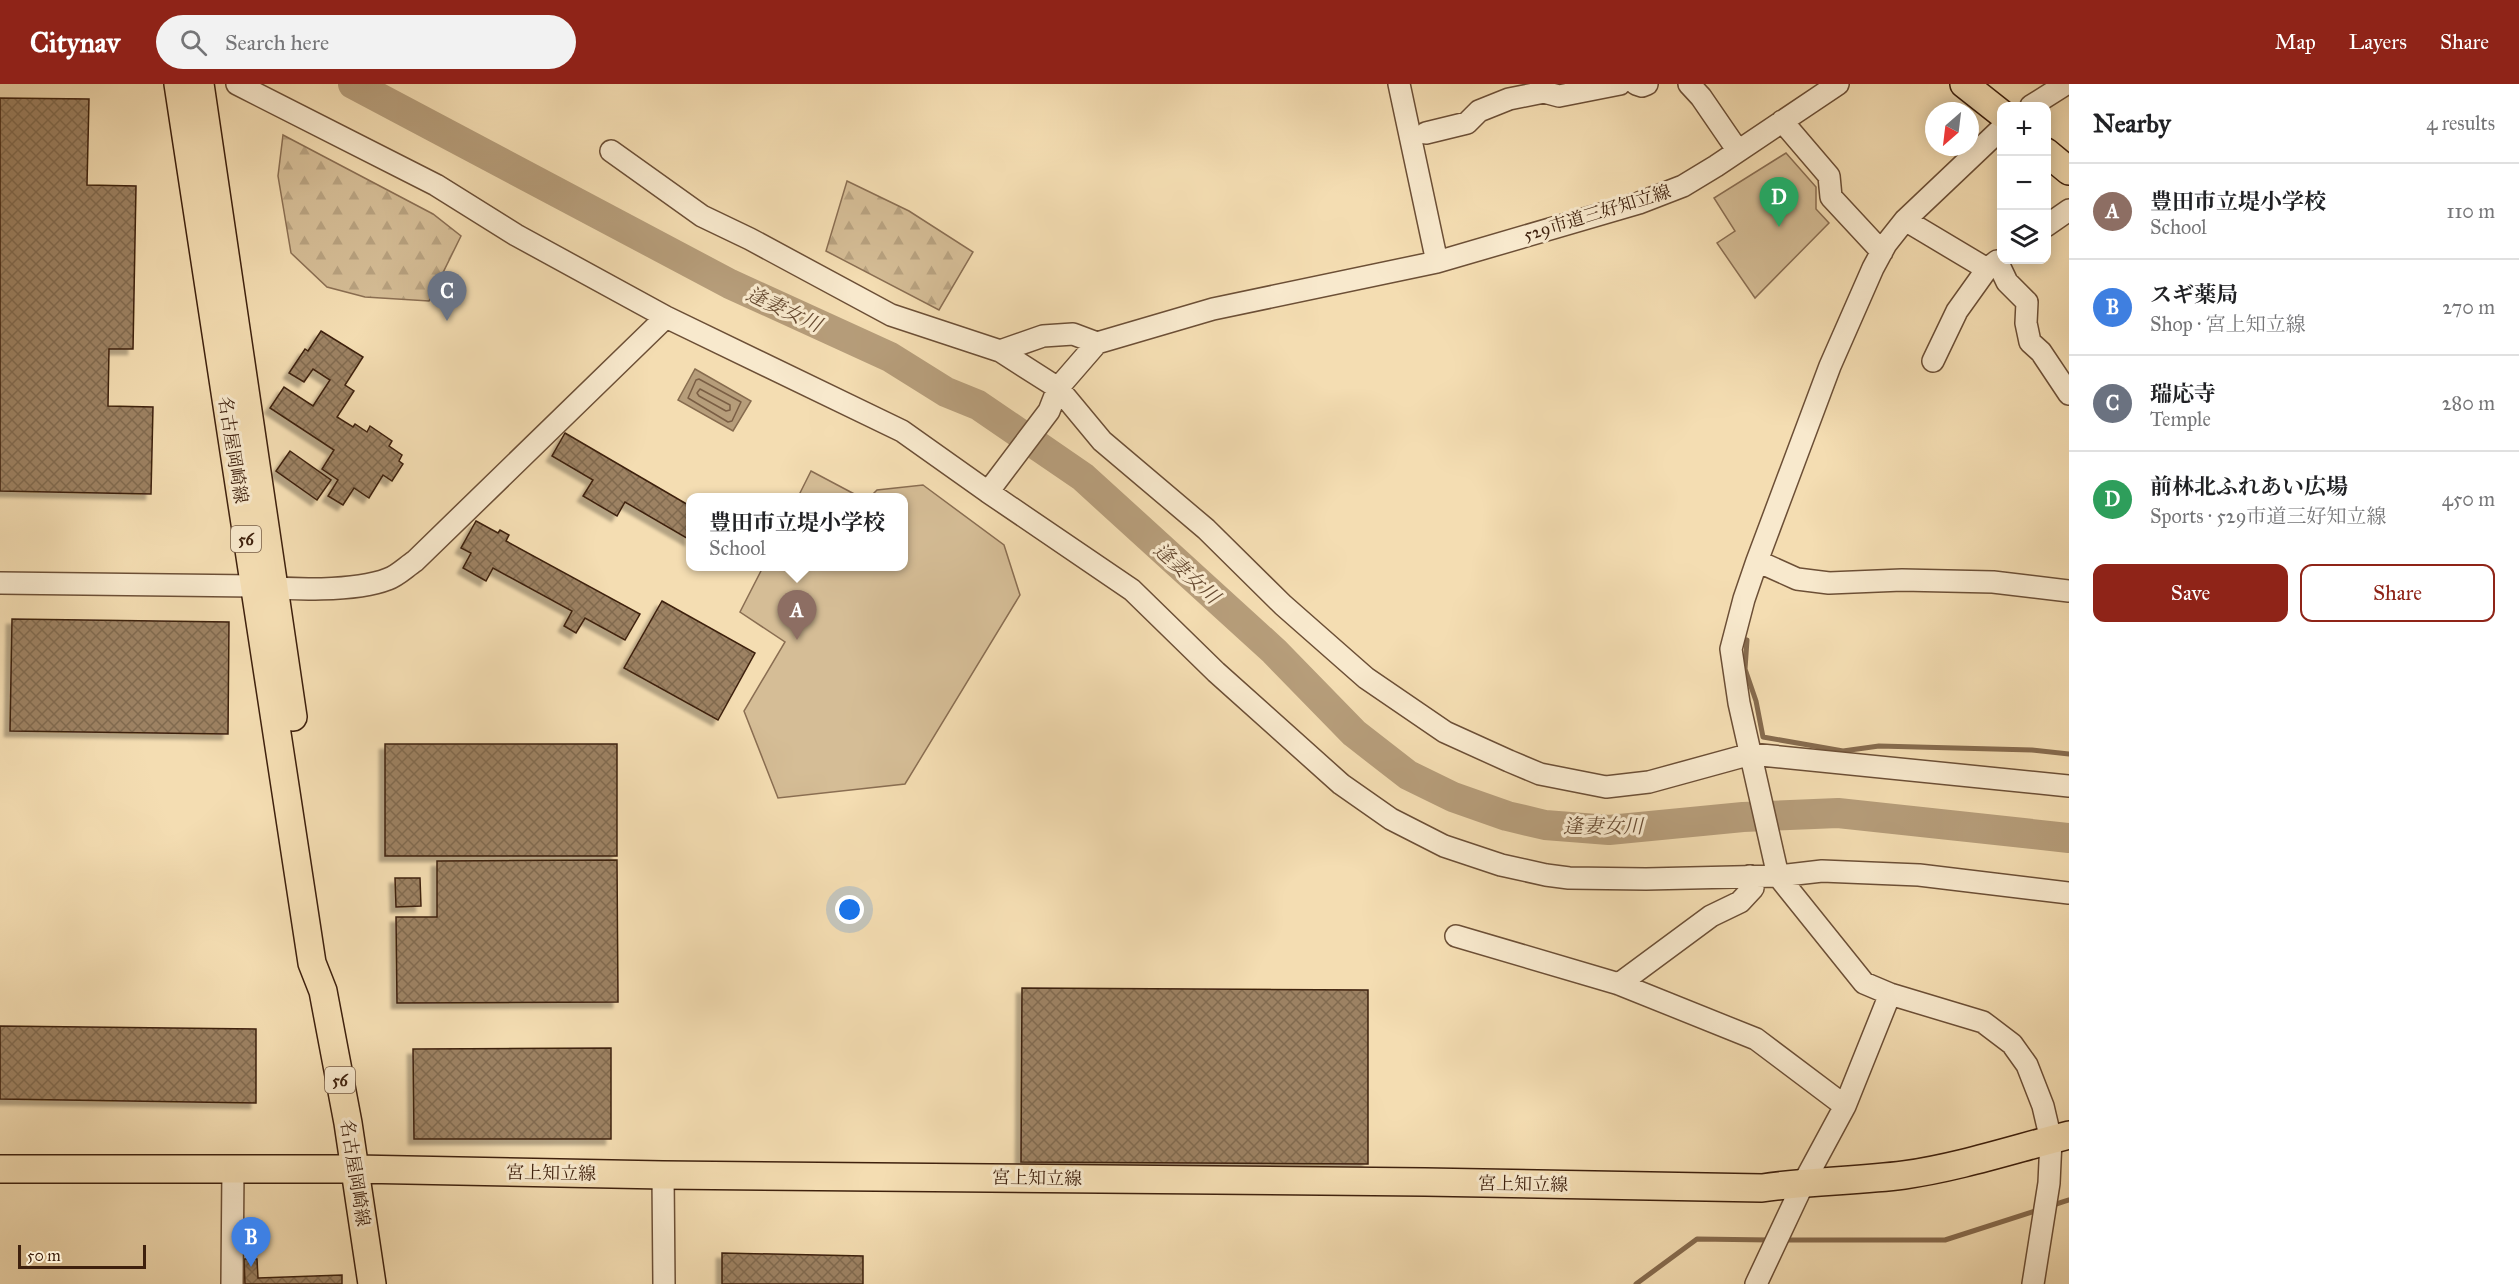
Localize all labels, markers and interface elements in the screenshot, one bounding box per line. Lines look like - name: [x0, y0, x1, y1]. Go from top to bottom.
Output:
- search box: [156, 15, 576, 69]
- text: Citynav: [30, 25, 120, 60]
- icon: search: [177, 26, 210, 59]
- text: Search here: [225, 29, 329, 56]
- text: Map: [2275, 29, 2316, 55]
- text: Layers: [2349, 29, 2407, 55]
- text: Share: [2440, 29, 2489, 55]
- north arrow: [1925, 102, 1979, 156]
- map controls: [1997, 102, 2051, 264]
- button: +: [1997, 102, 2051, 156]
- text: Nearby: [2093, 107, 2171, 139]
- text: 4 results: [2426, 111, 2495, 135]
- button: −: [1997, 156, 2051, 210]
- pin: D: [1760, 178, 1798, 227]
- street label: 529市道三好知立線: [1521, 180, 1673, 246]
- text: 豊田市立堤小学校: [2150, 188, 2326, 215]
- text: A: [2106, 199, 2119, 223]
- text: 110 m: [2447, 199, 2495, 223]
- button: layers: [1997, 210, 2051, 264]
- text: School: [2150, 215, 2207, 239]
- pin: C: [428, 272, 466, 321]
- water label: 逢妻女川: [743, 281, 827, 338]
- text: スギ薬局: [2150, 281, 2238, 308]
- text: B: [2106, 295, 2119, 319]
- text: 270 m: [2442, 295, 2495, 319]
- text: Shop · 宮上知立線: [2150, 312, 2306, 336]
- text: 瑞応寺: [2150, 380, 2216, 407]
- text: C: [2106, 391, 2119, 415]
- text: 280 m: [2442, 391, 2495, 415]
- street label: 名古屋岡崎線: [214, 395, 252, 505]
- text: Temple: [2150, 407, 2211, 431]
- text: 前林北ふれあい広場: [2150, 473, 2348, 500]
- text: D: [2105, 487, 2120, 511]
- text: 450 m: [2442, 487, 2495, 511]
- popup: [686, 493, 908, 571]
- text: Sports · 529市道三好知立線: [2150, 504, 2386, 528]
- text: 豊田市立堤小学校: [709, 509, 885, 536]
- road number: 56: [231, 526, 261, 552]
- text: School: [709, 536, 766, 560]
- water label: 逢妻女川: [1149, 537, 1226, 610]
- button: Save: [2093, 564, 2288, 622]
- button: Share: [2300, 564, 2495, 622]
- pin: A: [778, 590, 816, 640]
- water label: 逢妻女川: [1563, 814, 1645, 838]
- your location: [835, 895, 864, 924]
- road number: 56: [325, 1067, 355, 1093]
- street label: 名古屋岡崎線: [336, 1118, 374, 1228]
- street label: 宮上知立線: [506, 1161, 596, 1185]
- street label: 宮上知立線: [992, 1166, 1082, 1190]
- street label: 宮上知立線: [1478, 1172, 1568, 1196]
- pin: B: [232, 1218, 270, 1267]
- scale bar: [18, 1242, 146, 1270]
- text: 50 m: [27, 1246, 61, 1265]

